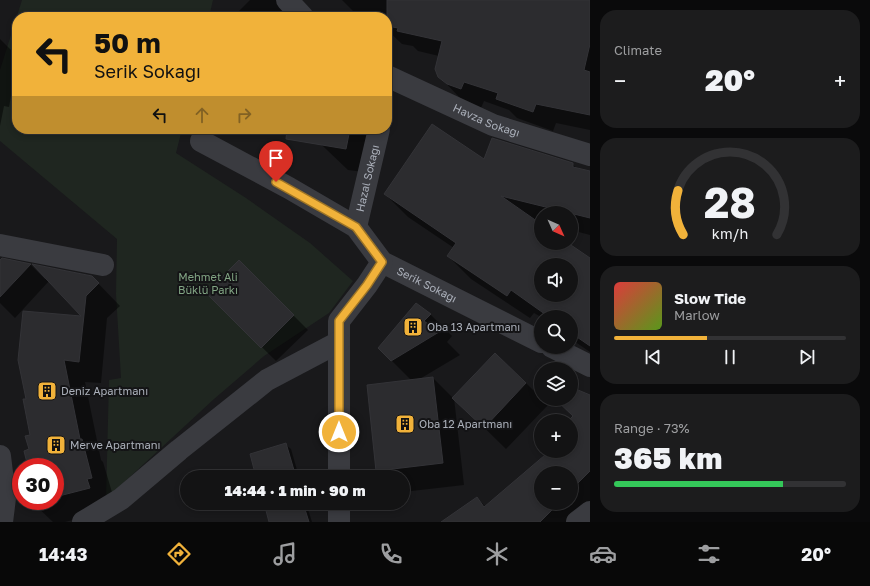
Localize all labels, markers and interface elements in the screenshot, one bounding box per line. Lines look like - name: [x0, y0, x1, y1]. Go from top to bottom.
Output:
- text: 50 m: [94, 26, 161, 59]
- icon: left: [28, 28, 80, 80]
- text: Climate: [614, 42, 662, 58]
- text: Serik Sokağı: [94, 60, 201, 82]
- text: 20°: [705, 62, 755, 98]
- text: −: [614, 67, 626, 94]
- text: +: [834, 67, 846, 94]
- street label: Havza Sokağı: [451, 101, 521, 139]
- icon: left: [149, 104, 171, 126]
- icon: ahead: [191, 104, 213, 126]
- icon: right: [233, 104, 255, 126]
- pin: [259, 141, 293, 182]
- street label: Hazal Sokağı: [353, 143, 381, 213]
- icon: arrive: [265, 147, 287, 169]
- text: 28: [704, 177, 756, 227]
- north arrow: [534, 206, 578, 250]
- map controls: [534, 206, 578, 510]
- text: km/h: [712, 225, 748, 242]
- button: sound: [534, 258, 578, 302]
- street label: Serik Sokağı: [395, 264, 459, 305]
- park label: Mehmet Ali Büklü Parkı: [178, 270, 238, 296]
- text: Slow Tide: [674, 289, 746, 307]
- text: Marlow: [674, 307, 720, 323]
- button: search: [534, 310, 578, 354]
- building icon: Oba 13 Apartmanı: [402, 316, 424, 338]
- place label: Oba 13 Apartmanı: [427, 320, 520, 333]
- icon: previous: [642, 346, 664, 368]
- icon: pause: [719, 346, 741, 368]
- icon: next: [796, 346, 818, 368]
- button: layers: [534, 362, 578, 406]
- building icon: Deniz Apartmanı: [36, 380, 58, 402]
- place label: Deniz Apartmanı: [61, 384, 148, 397]
- position arrow: [318, 411, 360, 453]
- building icon: Oba 12 Apartmanı: [394, 413, 416, 435]
- button: +: [534, 414, 578, 458]
- place label: Oba 12 Apartmanı: [419, 417, 512, 430]
- text: Range · 73%: [614, 420, 689, 436]
- building icon: Merve Apartmanı: [45, 434, 67, 456]
- place label: Merve Apartmanı: [70, 438, 160, 451]
- text: 365 km: [614, 440, 722, 476]
- speed limit sign: 30: [12, 458, 64, 510]
- button: −: [534, 466, 578, 510]
- text: 14:44 · 1 min · 90 m: [225, 481, 365, 499]
- icon: directions: [165, 540, 193, 568]
- icon: music: [271, 540, 299, 568]
- icon: phone: [377, 540, 405, 568]
- icon: climate: [483, 540, 511, 568]
- icon: car: [589, 540, 617, 568]
- icon: filters: [695, 540, 723, 568]
- text: 14:43: [39, 543, 88, 565]
- text: 20°: [801, 543, 831, 565]

